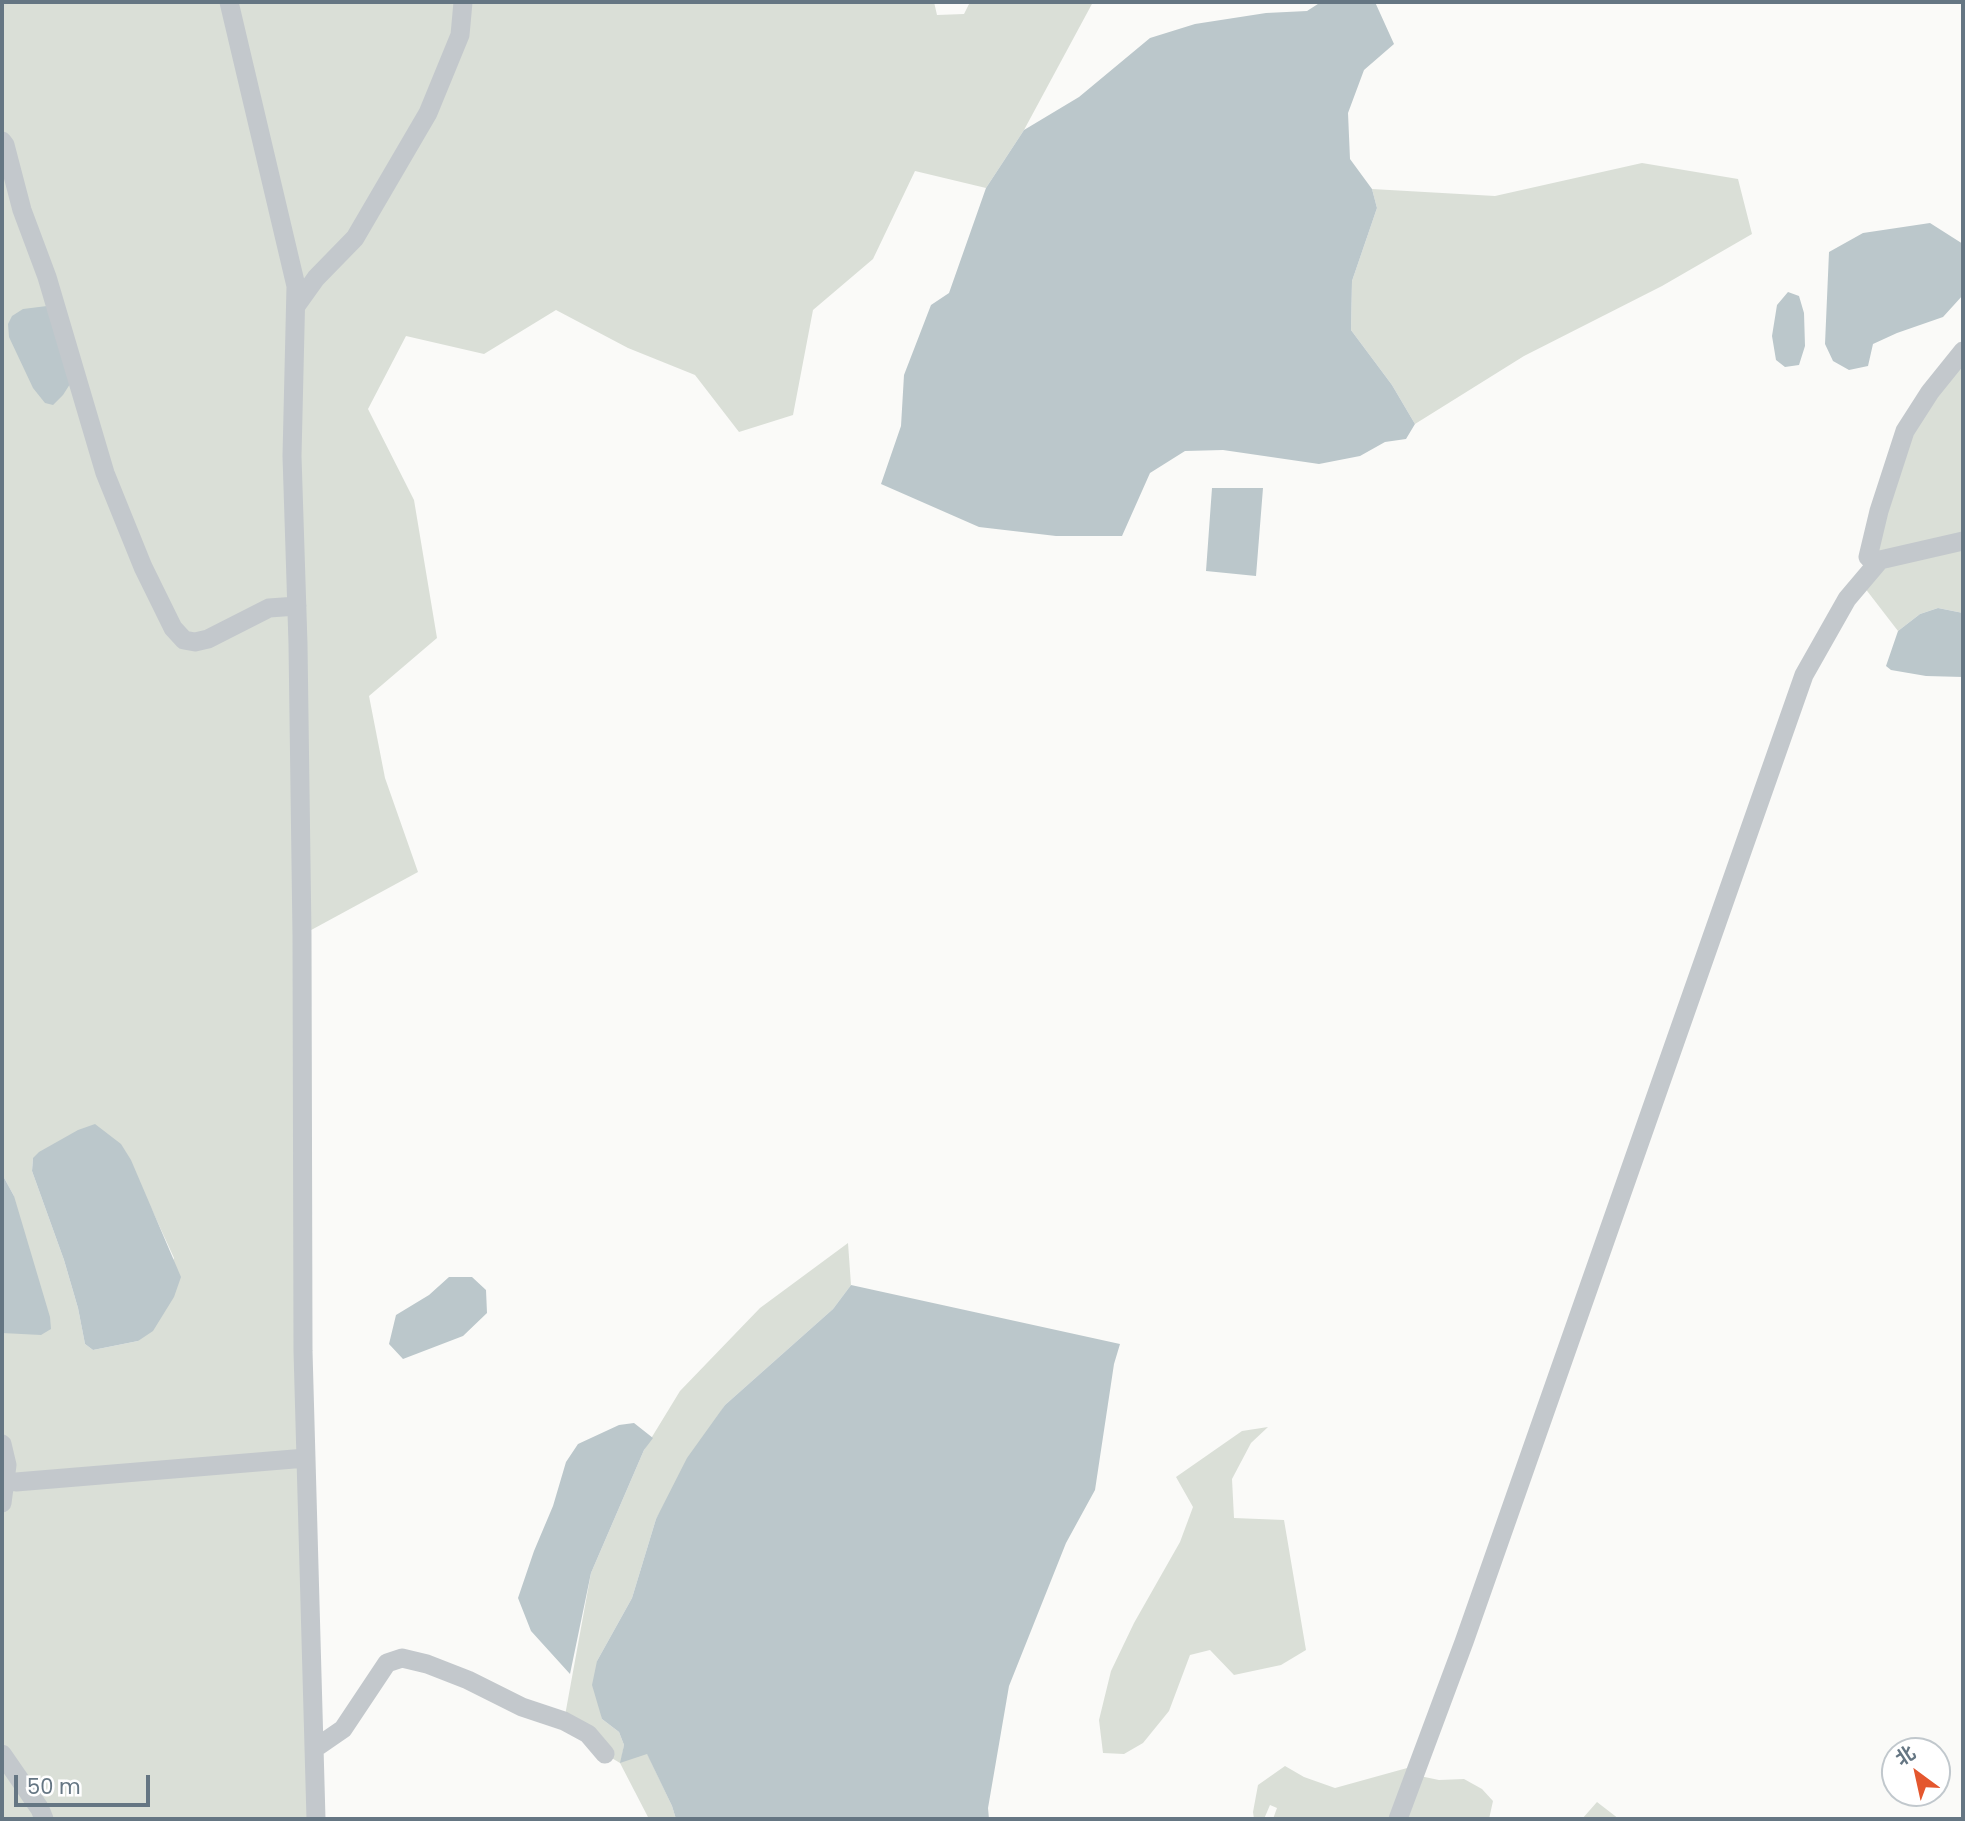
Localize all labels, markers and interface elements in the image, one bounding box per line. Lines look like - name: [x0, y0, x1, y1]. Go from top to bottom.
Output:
- north arrow: [1881, 1737, 1951, 1807]
- text: 北: [1890, 1739, 1921, 1772]
- scale bar: [18, 1762, 154, 1806]
- text: 50 m: [27, 1772, 81, 1801]

